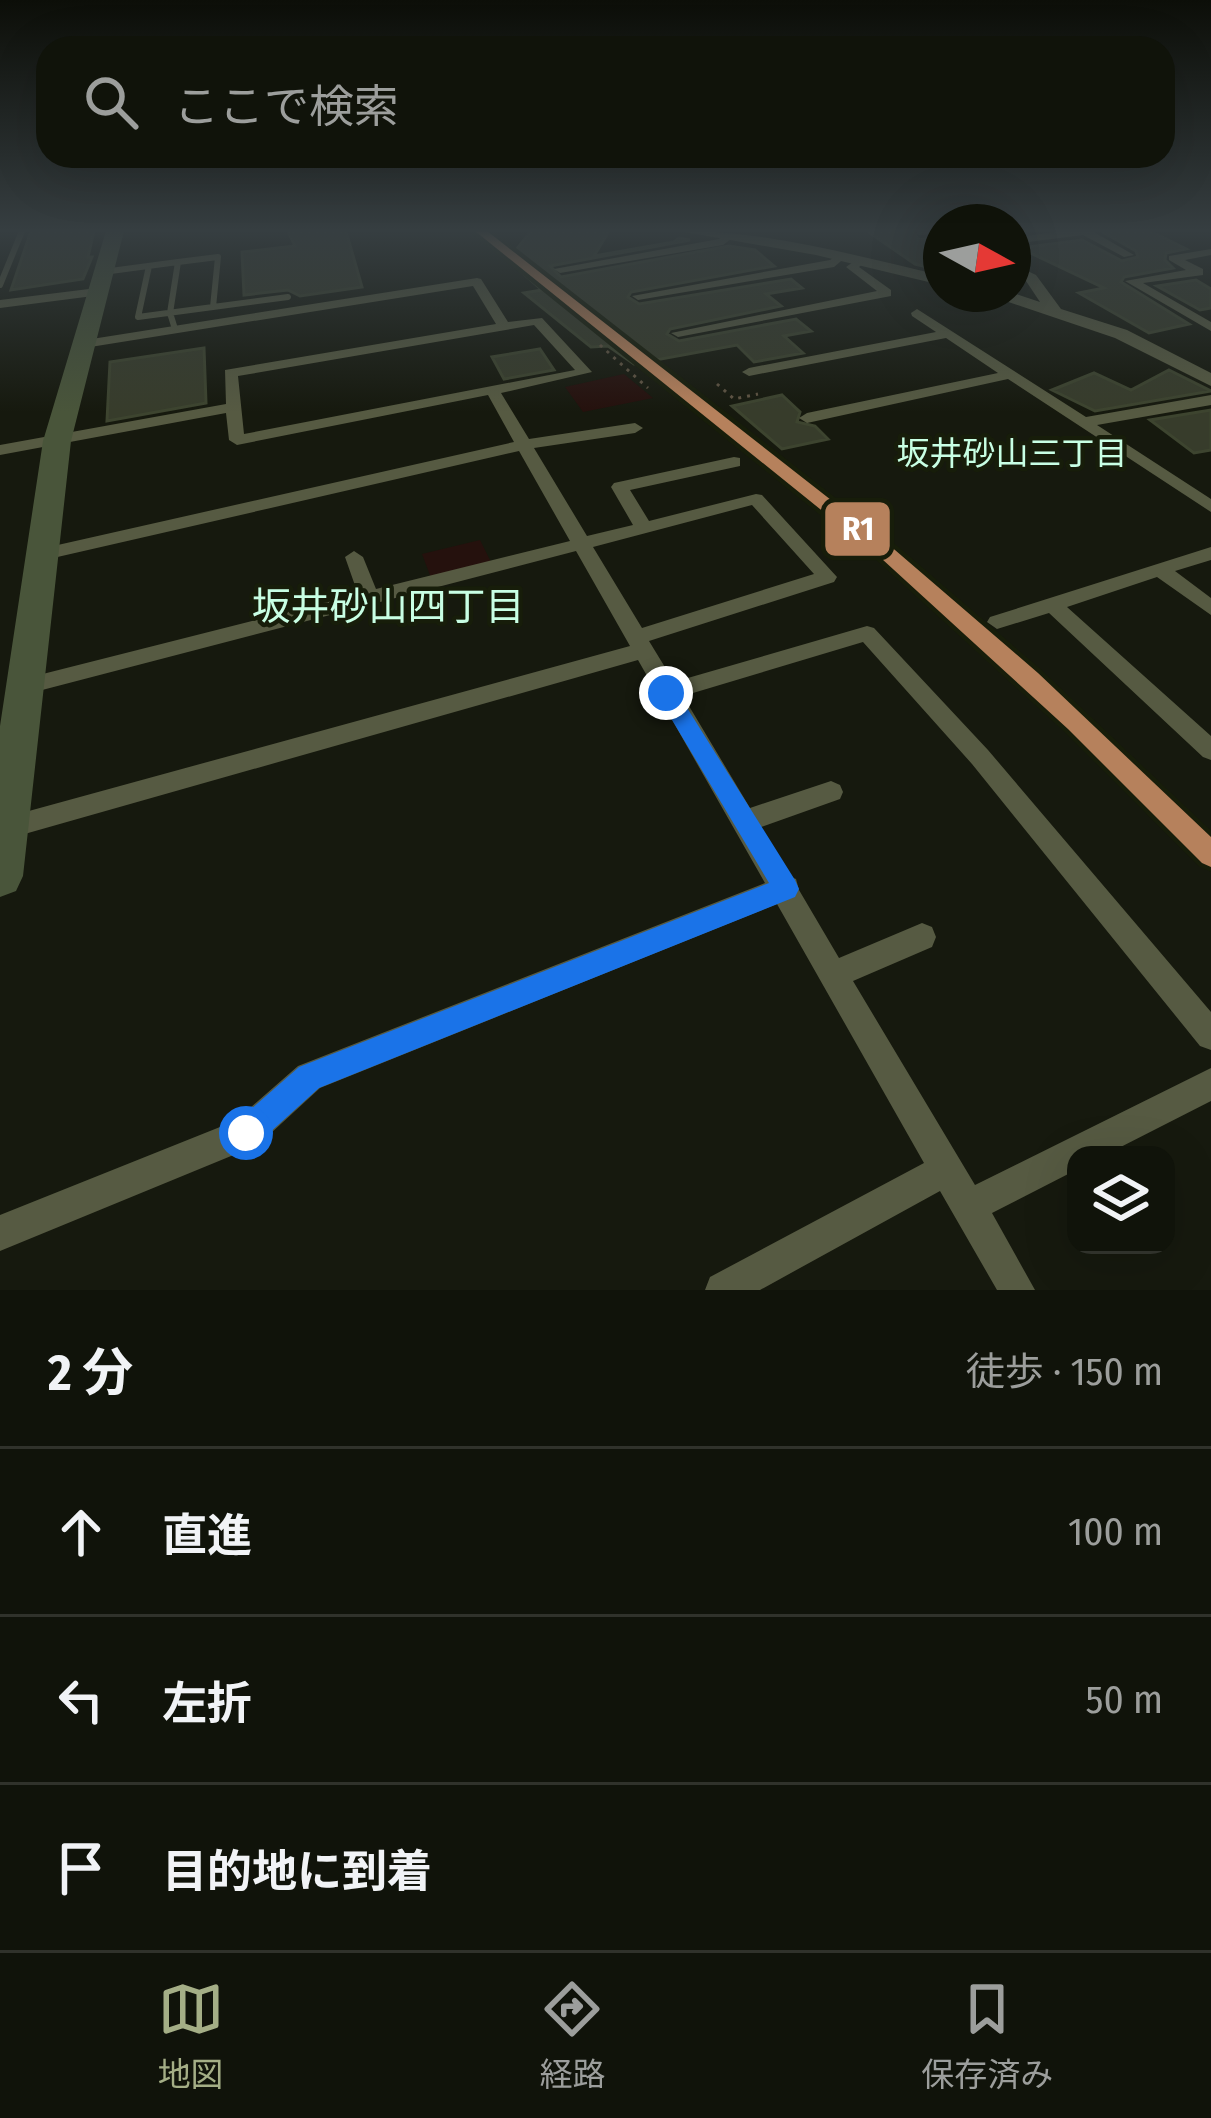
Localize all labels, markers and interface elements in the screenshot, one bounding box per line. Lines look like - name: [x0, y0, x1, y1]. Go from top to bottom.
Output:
- search box: [36, 36, 1175, 168]
- icon: search: [78, 69, 144, 135]
- text: ここで検索: [174, 80, 399, 134]
- north arrow: [923, 204, 1031, 312]
- district label: 坂井砂山三丁目: [897, 434, 1128, 474]
- line badge: R1: [823, 500, 892, 558]
- text: R1: [842, 509, 874, 549]
- district label: 坂井砂山四丁目: [251, 584, 525, 630]
- route end: [639, 666, 693, 720]
- route start: [219, 1106, 273, 1160]
- map controls: [1067, 1146, 1175, 1254]
- button: layers: [1067, 1146, 1175, 1254]
- text: 2 分: [48, 1342, 133, 1404]
- text: 徒歩 · 150 m: [966, 1349, 1163, 1395]
- icon: ahead: [48, 1499, 114, 1565]
- text: 直進: [162, 1509, 252, 1563]
- text: 100 m: [1068, 1509, 1163, 1555]
- icon: left: [48, 1667, 114, 1733]
- text: 左折: [162, 1677, 252, 1731]
- text: 50 m: [1086, 1677, 1163, 1723]
- icon: arrive: [48, 1835, 114, 1901]
- text: 目的地に到着: [162, 1845, 432, 1899]
- tab: 地図: [158, 1976, 224, 2096]
- tab: 経路: [539, 1976, 605, 2096]
- tab: 保存済み: [921, 1976, 1053, 2096]

